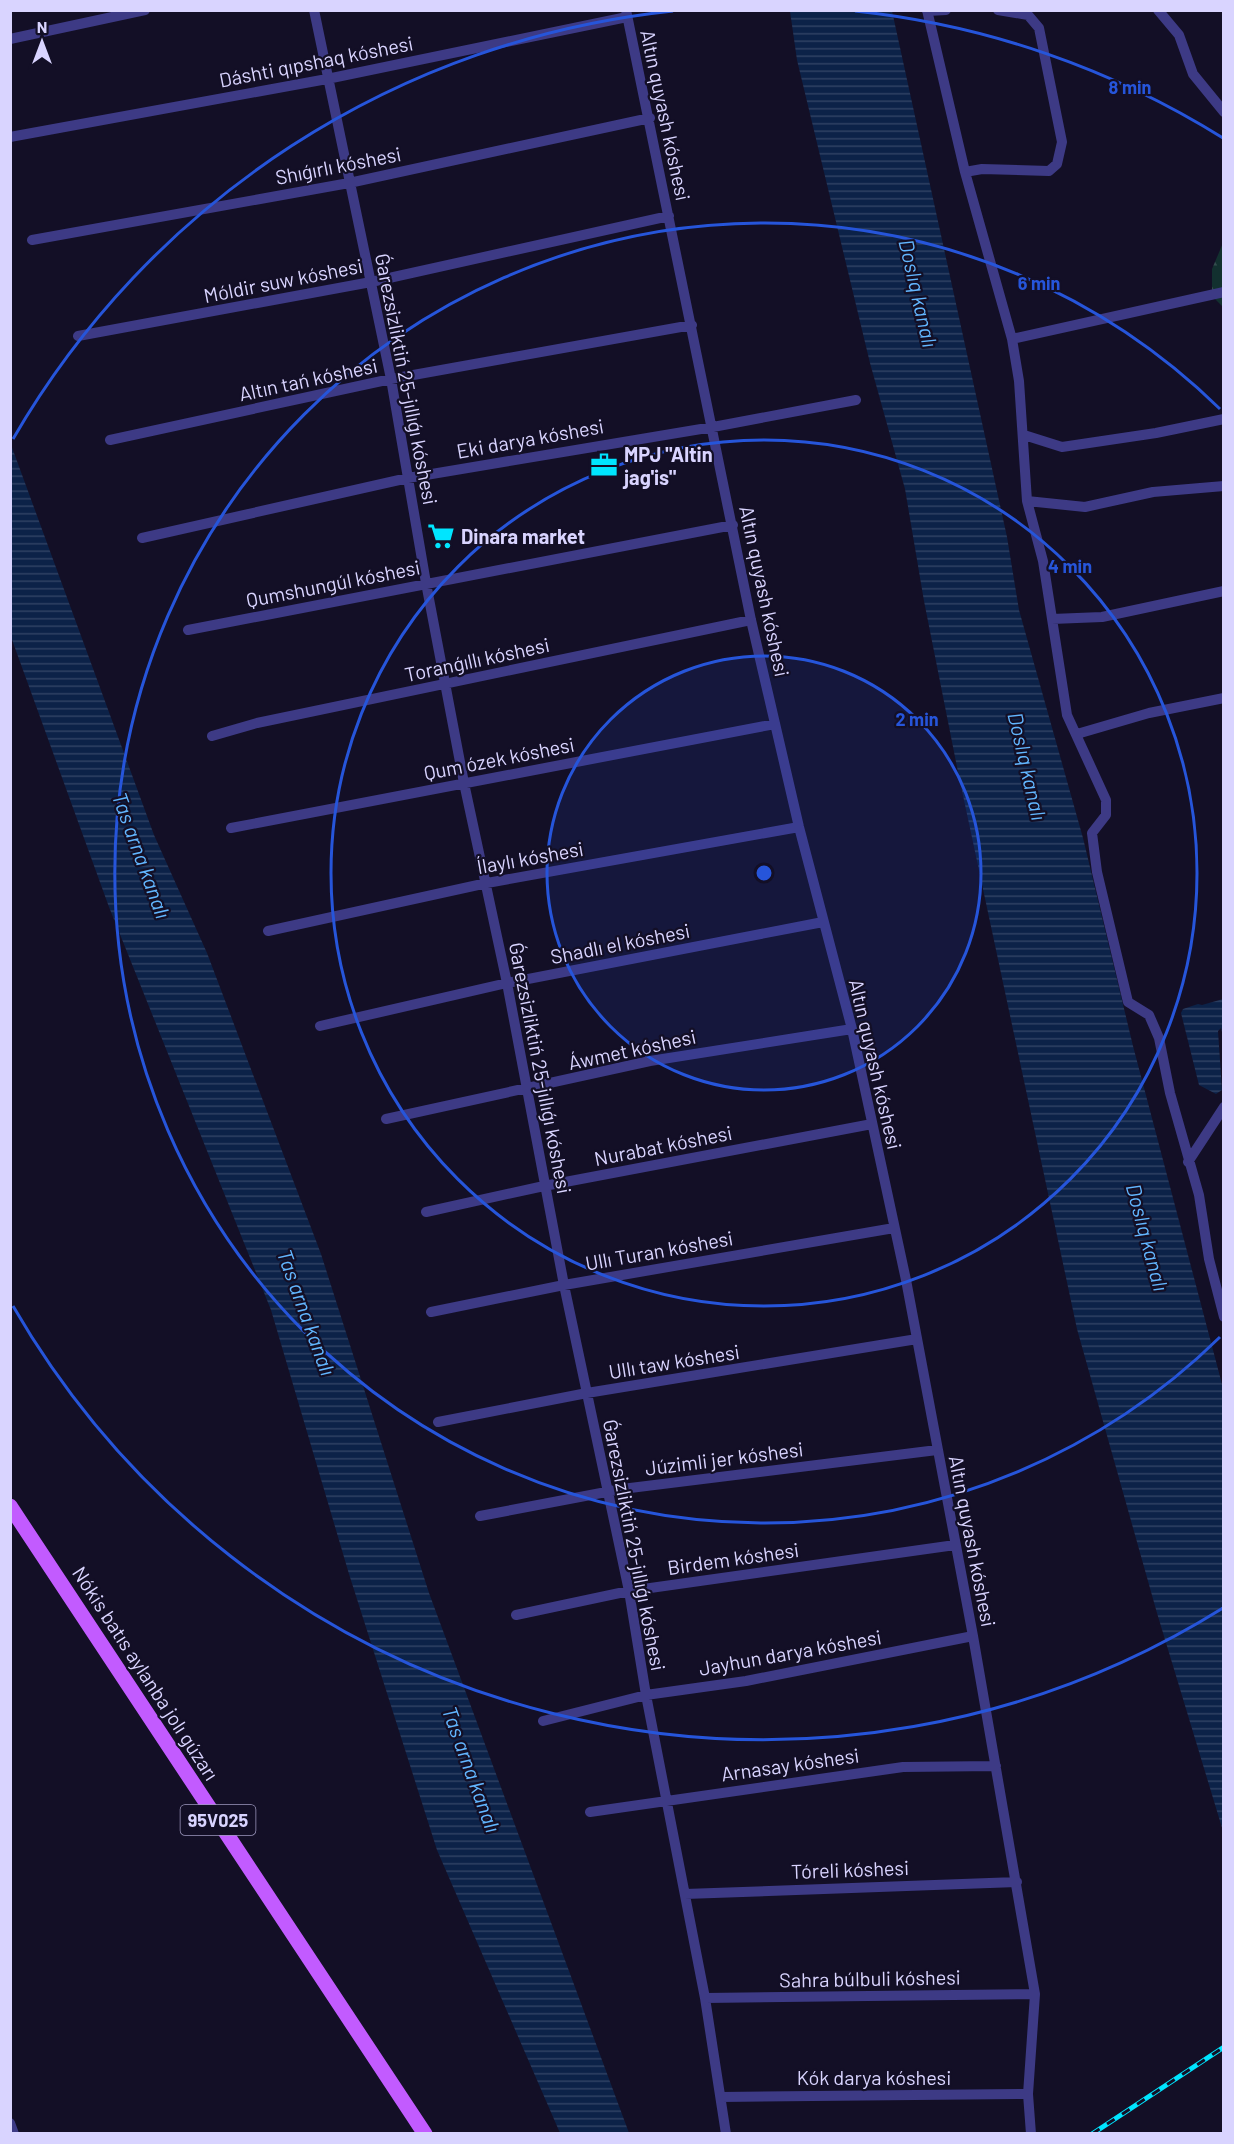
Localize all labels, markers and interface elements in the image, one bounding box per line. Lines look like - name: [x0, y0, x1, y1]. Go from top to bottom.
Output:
- north arrow: [12, 12, 72, 72]
- text: N: [37, 17, 47, 36]
- street label: Altın quyash kóshesi: [636, 27, 696, 203]
- street label: Dáshti qıpshaq kóshesi: [217, 30, 415, 92]
- text: 8 min: [1109, 76, 1151, 98]
- street label: Shıǵırlı kóshesi: [273, 141, 403, 189]
- water label: Doslıq kanalı: [894, 237, 944, 349]
- street label: Ǵarezsizliktiń 25-jıllıǵı kóshesi: [371, 251, 443, 507]
- street label: Móldir suw kóshesi: [201, 253, 365, 307]
- text: 6 min: [1018, 272, 1060, 294]
- street label: Altın tań kóshesi: [236, 353, 380, 405]
- street label: Eki darya kóshesi: [454, 413, 606, 463]
- place label: MPJ "Altin jag'is": [622, 442, 713, 489]
- office icon: MPJ "Altin jag'is": [589, 450, 619, 480]
- street label: Altın quyash kóshesi: [735, 503, 795, 679]
- supermarket icon: Dinara market: [426, 521, 456, 551]
- place label: Dinara market: [461, 524, 585, 548]
- street label: Qumshungúl kóshesi: [244, 554, 422, 612]
- text: 4 min: [1048, 555, 1092, 577]
- street label: Toranǵıllı kóshesi: [402, 632, 552, 686]
- text: 2 min: [895, 708, 939, 730]
- water label: Doslıq kanalı: [1003, 710, 1053, 822]
- street label: Qum ózek kóshesi: [422, 732, 576, 784]
- water label: Tas arna kanalı: [108, 789, 176, 921]
- street label: Ílaylı kóshesi: [475, 836, 585, 878]
- centre of rings: [754, 863, 774, 883]
- street label: Shadlı el kóshesi: [548, 918, 692, 968]
- street label: Ǵarezsizliktiń 25-jıllıǵı kóshesi: [505, 940, 577, 1196]
- street label: Altın quyash kóshesi: [845, 976, 907, 1152]
- street label: Áwmet kóshesi: [566, 1024, 698, 1074]
- street label: Nurabat kóshesi: [592, 1120, 734, 1170]
- water label: Doslıq kanalı: [1122, 1181, 1174, 1293]
- street label: Ullı Turan kóshesi: [583, 1225, 735, 1275]
- water label: Tas arna kanalı: [273, 1246, 341, 1378]
- street label: Ullı taw kóshesi: [607, 1339, 741, 1383]
- street label: Ǵarezsizliktiń 25-jıllıǵı kóshesi: [599, 1417, 671, 1673]
- street label: Júzimli jer kóshesi: [644, 1436, 804, 1480]
- street label: Altın quyash kóshesi: [945, 1453, 1001, 1629]
- street label: Birdem kóshesi: [666, 1537, 800, 1579]
- street label: Nókis batıs aylanba jolı gúzarı: [68, 1562, 224, 1784]
- street label: Jayhun darya kóshesi: [697, 1624, 883, 1680]
- water label: Tas arna kanalı: [438, 1703, 506, 1835]
- street label: Arnasay kóshesi: [719, 1742, 861, 1786]
- road number: 95V025: [180, 1805, 256, 1835]
- street label: Tóreli kóshesi: [791, 1855, 909, 1883]
- street label: Sahra búlbuli kóshesi: [779, 1964, 961, 1992]
- street label: Kók darya kóshesi: [797, 2065, 951, 2089]

